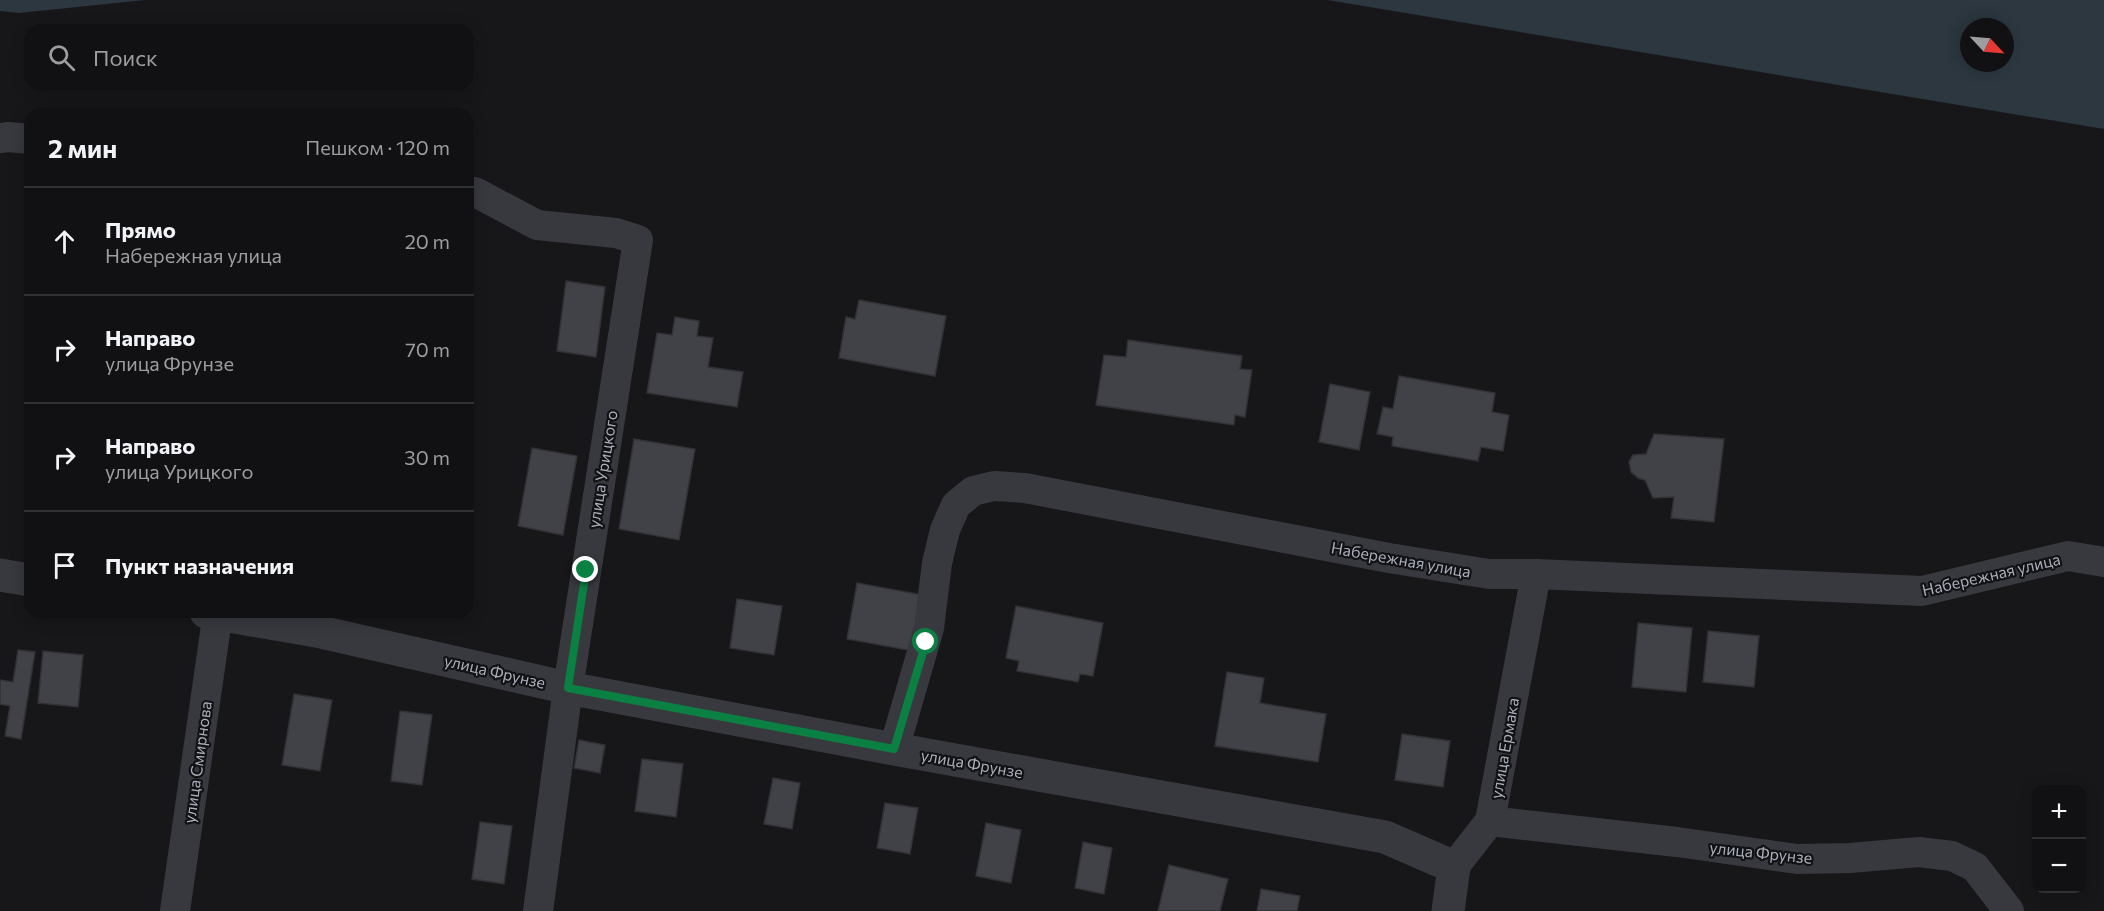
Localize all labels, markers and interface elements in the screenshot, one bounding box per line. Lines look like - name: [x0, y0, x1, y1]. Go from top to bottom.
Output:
- north arrow: [1960, 18, 2014, 72]
- search box: [24, 24, 474, 90]
- icon: search: [45, 41, 78, 74]
- text: Поиск: [93, 44, 158, 71]
- text: 2 мин: [48, 132, 117, 163]
- text: Пешком · 120 m: [305, 135, 450, 159]
- text: Прямо: [105, 216, 176, 243]
- icon: ahead: [48, 225, 81, 258]
- text: 20 m: [405, 229, 450, 253]
- text: Набережная улица: [105, 243, 282, 267]
- text: Направо: [105, 324, 195, 351]
- icon: right: [48, 333, 81, 366]
- text: 70 m: [405, 337, 450, 361]
- text: улица Фрунзе: [105, 351, 234, 375]
- street label: улица Урицкого: [583, 409, 621, 529]
- text: Направо: [105, 432, 195, 459]
- icon: right: [48, 441, 81, 474]
- text: 30 m: [404, 445, 450, 469]
- text: улица Урицкого: [105, 459, 253, 483]
- street label: Набережная улица: [1330, 537, 1472, 581]
- icon: arrive: [48, 549, 81, 582]
- street label: Набережная улица: [1920, 549, 2062, 599]
- text: Пункт назначения: [105, 552, 294, 579]
- route end: [572, 556, 598, 582]
- route start: [912, 628, 938, 654]
- street label: улица Фрунзе: [443, 650, 547, 692]
- street label: улица Ермака: [1486, 696, 1522, 800]
- street label: улица Смирнова: [179, 700, 215, 824]
- street label: улица Фрунзе: [920, 745, 1024, 781]
- map controls: [2032, 785, 2086, 893]
- button: +: [2032, 785, 2086, 839]
- street label: улица Фрунзе: [1709, 837, 1813, 867]
- button: −: [2032, 839, 2086, 893]

